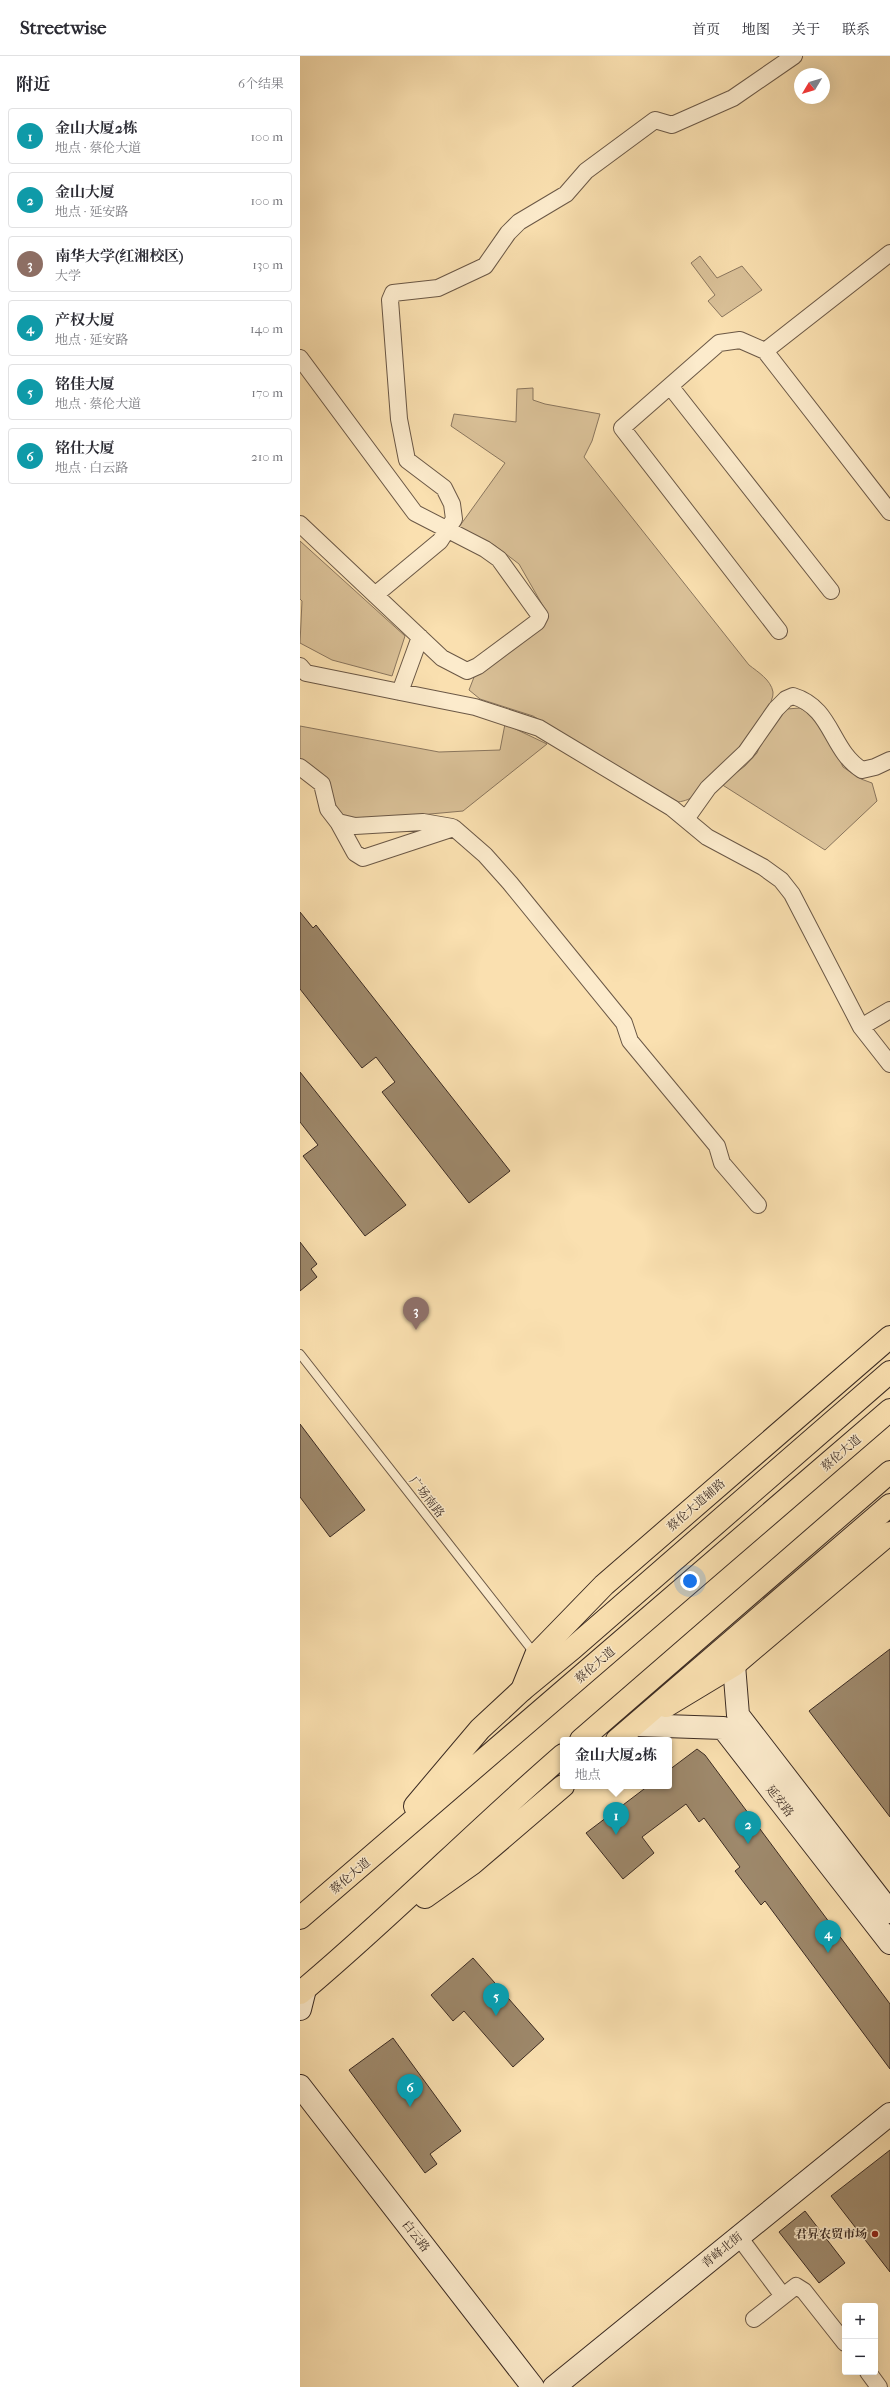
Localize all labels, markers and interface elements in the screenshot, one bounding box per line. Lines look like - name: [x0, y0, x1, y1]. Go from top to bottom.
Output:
- text: Streetwise: [20, 17, 106, 39]
- text: 首页: [692, 21, 720, 38]
- text: 地图: [742, 21, 770, 38]
- text: 关于: [792, 21, 820, 38]
- text: 联系: [842, 21, 870, 38]
- north arrow: [794, 68, 830, 104]
- text: 附近: [16, 74, 50, 94]
- text: 6个结果: [238, 76, 284, 91]
- text: 金山大厦2栋: [55, 119, 138, 137]
- text: 1: [28, 129, 32, 144]
- text: 100 m: [250, 129, 283, 144]
- text: 地点 · 蔡伦大道: [55, 140, 141, 155]
- text: 金山大厦: [55, 183, 115, 201]
- text: 2: [27, 193, 33, 208]
- text: 100 m: [250, 193, 283, 208]
- text: 地点 · 延安路: [55, 204, 128, 219]
- text: 南华大学(红湘校区): [55, 247, 183, 265]
- text: 3: [27, 257, 33, 272]
- text: 130 m: [252, 257, 283, 272]
- text: 大学: [55, 268, 81, 283]
- text: 产权大厦: [55, 311, 115, 329]
- text: 4: [26, 321, 34, 336]
- text: 140 m: [250, 321, 283, 336]
- text: 地点 · 延安路: [55, 332, 128, 347]
- text: 铭佳大厦: [55, 375, 115, 393]
- text: 5: [27, 385, 33, 400]
- text: 170 m: [251, 385, 283, 400]
- text: 地点 · 蔡伦大道: [55, 396, 141, 411]
- text: 铭仕大厦: [55, 439, 115, 457]
- text: 6: [26, 449, 34, 464]
- text: 210 m: [251, 449, 283, 464]
- text: 地点 · 白云路: [55, 460, 128, 475]
- pin: 3: [403, 1297, 429, 1330]
- street label: 蔡伦大道: [818, 1432, 864, 1474]
- street label: 广场南路: [407, 1474, 447, 1520]
- street label: 蔡伦大道辅路: [664, 1476, 728, 1534]
- your location: [680, 1571, 700, 1591]
- street label: 蔡伦大道: [572, 1644, 618, 1686]
- popup: [560, 1737, 672, 1789]
- text: 金山大厦2栋: [575, 1746, 657, 1764]
- text: 地点: [575, 1767, 601, 1782]
- street label: 延安路: [763, 1783, 797, 1819]
- pin: 1: [603, 1802, 629, 1835]
- pin: 2: [735, 1811, 761, 1844]
- street label: 蔡伦大道: [327, 1855, 373, 1897]
- pin: 4: [815, 1920, 841, 1953]
- pin: 5: [483, 1983, 509, 2016]
- pin: 6: [397, 2074, 423, 2107]
- street label: 白云路: [399, 2218, 433, 2254]
- place label: 君昇农贸市场: [795, 2227, 867, 2241]
- street label: 青峰北街: [699, 2229, 746, 2271]
- marker: 君昇农贸市场: [870, 2229, 880, 2239]
- map controls: [842, 2303, 878, 2375]
- button: +: [842, 2303, 878, 2339]
- button: −: [842, 2339, 878, 2375]

